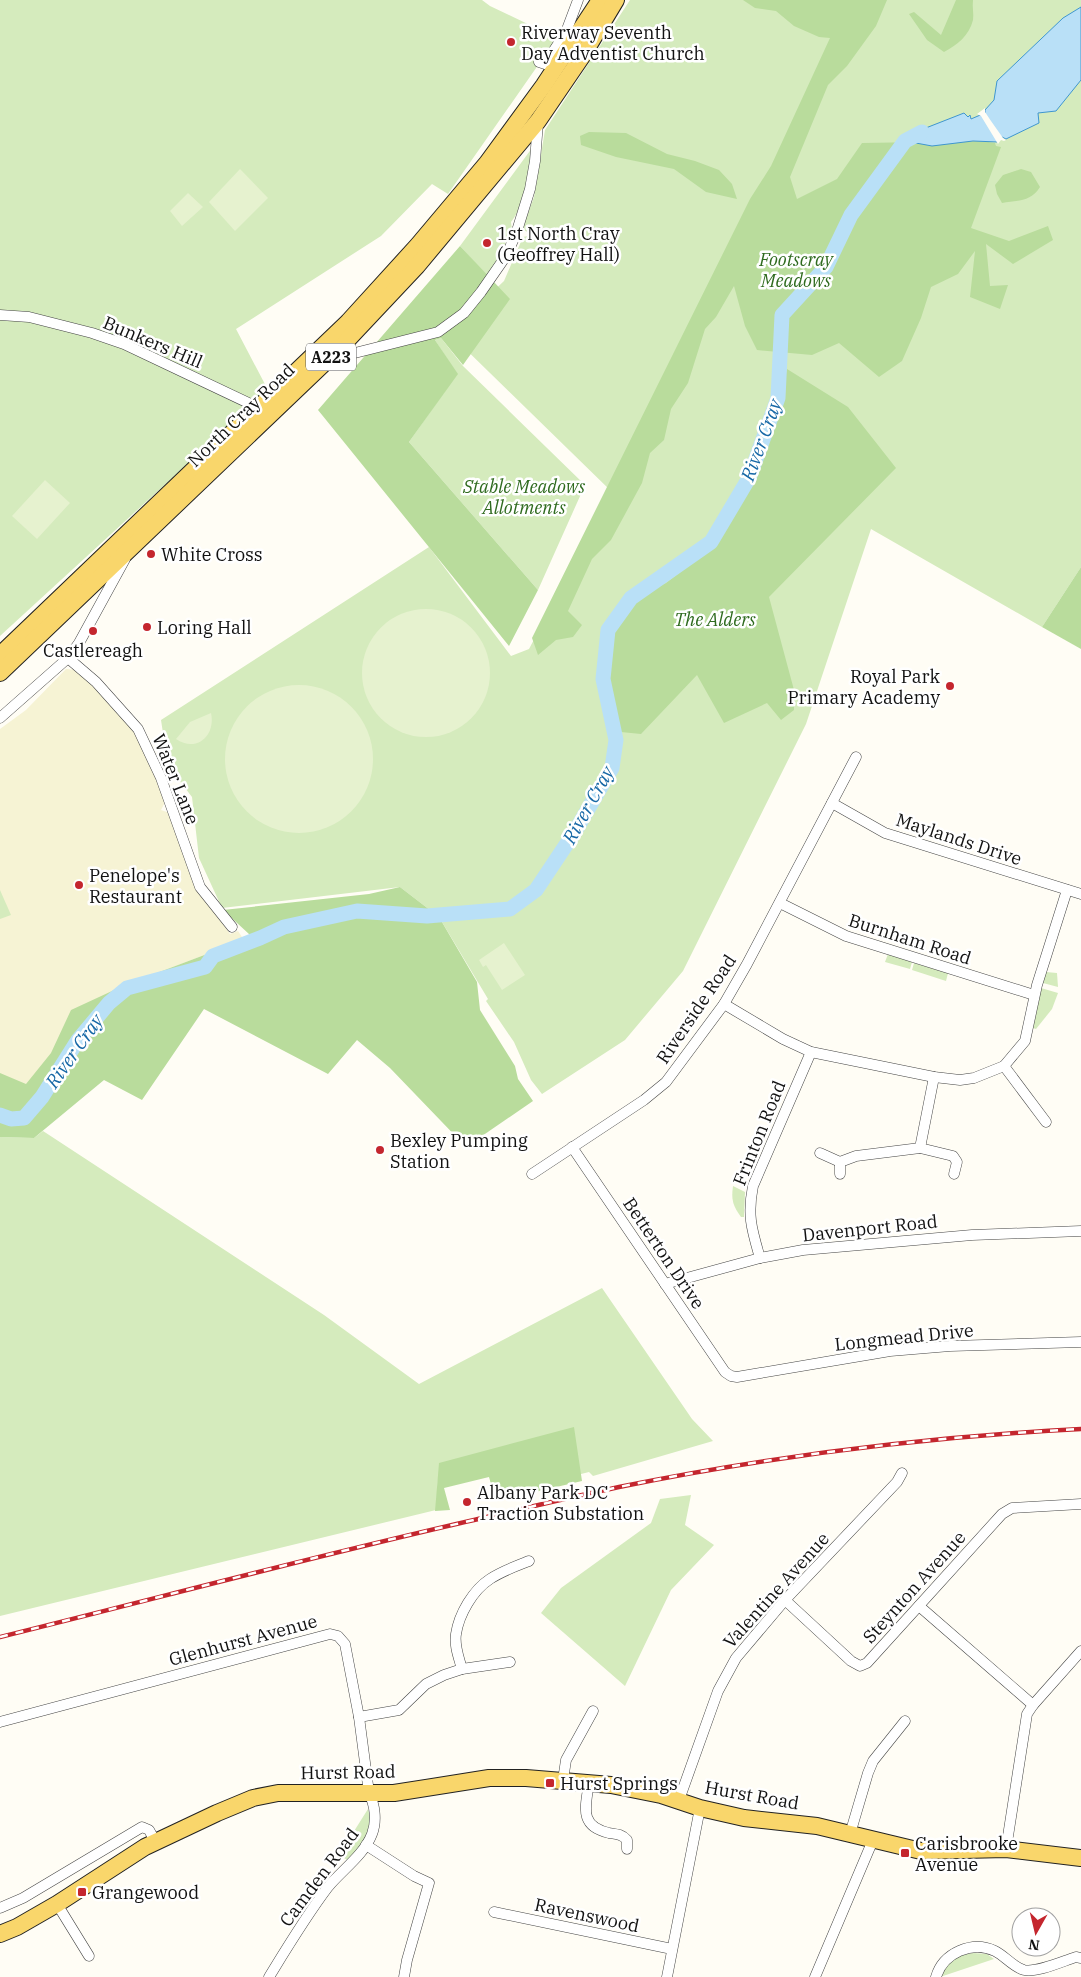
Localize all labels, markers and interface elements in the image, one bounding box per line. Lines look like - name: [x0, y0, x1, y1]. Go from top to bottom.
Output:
- place label: Riverway Seventh Day Adventist Church: [521, 21, 705, 65]
- marker: Riverway Seventh Day Adventist Church: [505, 36, 517, 48]
- place label: 1st North Cray (Geoffrey Hall): [497, 222, 620, 266]
- marker: 1st North Cray (Geoffrey Hall): [481, 237, 493, 249]
- park label: Footscray Meadows: [758, 248, 835, 292]
- street label: Bunkers Hill: [100, 311, 206, 373]
- road number: A223: [306, 344, 356, 371]
- street label: North Cray Road: [183, 358, 299, 472]
- water label: River Cray: [735, 395, 787, 485]
- park label: Stable Meadows Allotments: [462, 475, 585, 519]
- place label: White Cross: [161, 543, 263, 566]
- marker: White Cross: [145, 548, 157, 560]
- park label: The Alders: [674, 608, 756, 631]
- place label: Loring Hall: [157, 616, 252, 639]
- marker: Loring Hall: [141, 621, 153, 633]
- marker: Castlereagh: [87, 625, 99, 637]
- place label: Castlereagh: [43, 639, 143, 662]
- place label: Royal Park Primary Academy: [788, 665, 940, 709]
- marker: Royal Park Primary Academy: [944, 680, 956, 692]
- street label: Water Lane: [147, 730, 205, 828]
- water label: River Cray: [556, 761, 620, 849]
- street label: Maylands Drive: [893, 808, 1025, 870]
- place label: Penelope's Restaurant: [89, 864, 182, 908]
- marker: Penelope's Restaurant: [73, 879, 85, 891]
- street label: Burnham Road: [846, 908, 974, 970]
- street label: Riverside Road: [651, 950, 741, 1068]
- water label: River Cray: [39, 1008, 109, 1093]
- street label: Frinton Road: [728, 1077, 790, 1189]
- place label: Bexley Pumping Station: [390, 1129, 528, 1173]
- marker: Bexley Pumping Station: [374, 1144, 386, 1156]
- street label: Betterton Drive: [618, 1193, 710, 1313]
- street label: Davenport Road: [801, 1209, 939, 1247]
- street label: Longmead Drive: [833, 1318, 975, 1356]
- place label: Albany Park DC Traction Substation: [477, 1481, 644, 1525]
- marker: Albany Park DC Traction Substation: [461, 1496, 473, 1508]
- street label: Steynton Avenue: [858, 1526, 970, 1648]
- street label: Valentine Avenue: [718, 1527, 834, 1653]
- street label: Glenhurst Avenue: [166, 1609, 320, 1671]
- street label: Hurst Road: [300, 1760, 396, 1784]
- place label: Hurst Springs: [560, 1772, 678, 1795]
- street label: Hurst Road: [703, 1775, 801, 1815]
- marker: Hurst Springs: [544, 1777, 556, 1789]
- street label: Camden Road: [274, 1823, 364, 1931]
- place label: Carisbrooke Avenue: [915, 1832, 1018, 1876]
- marker: Carisbrooke Avenue: [899, 1847, 911, 1859]
- place label: Grangewood: [92, 1881, 199, 1904]
- marker: Grangewood: [76, 1886, 88, 1898]
- street label: Ravenswood: [533, 1893, 641, 1937]
- north arrow: [1011, 1907, 1061, 1957]
- text: N: [1027, 1935, 1041, 1955]

